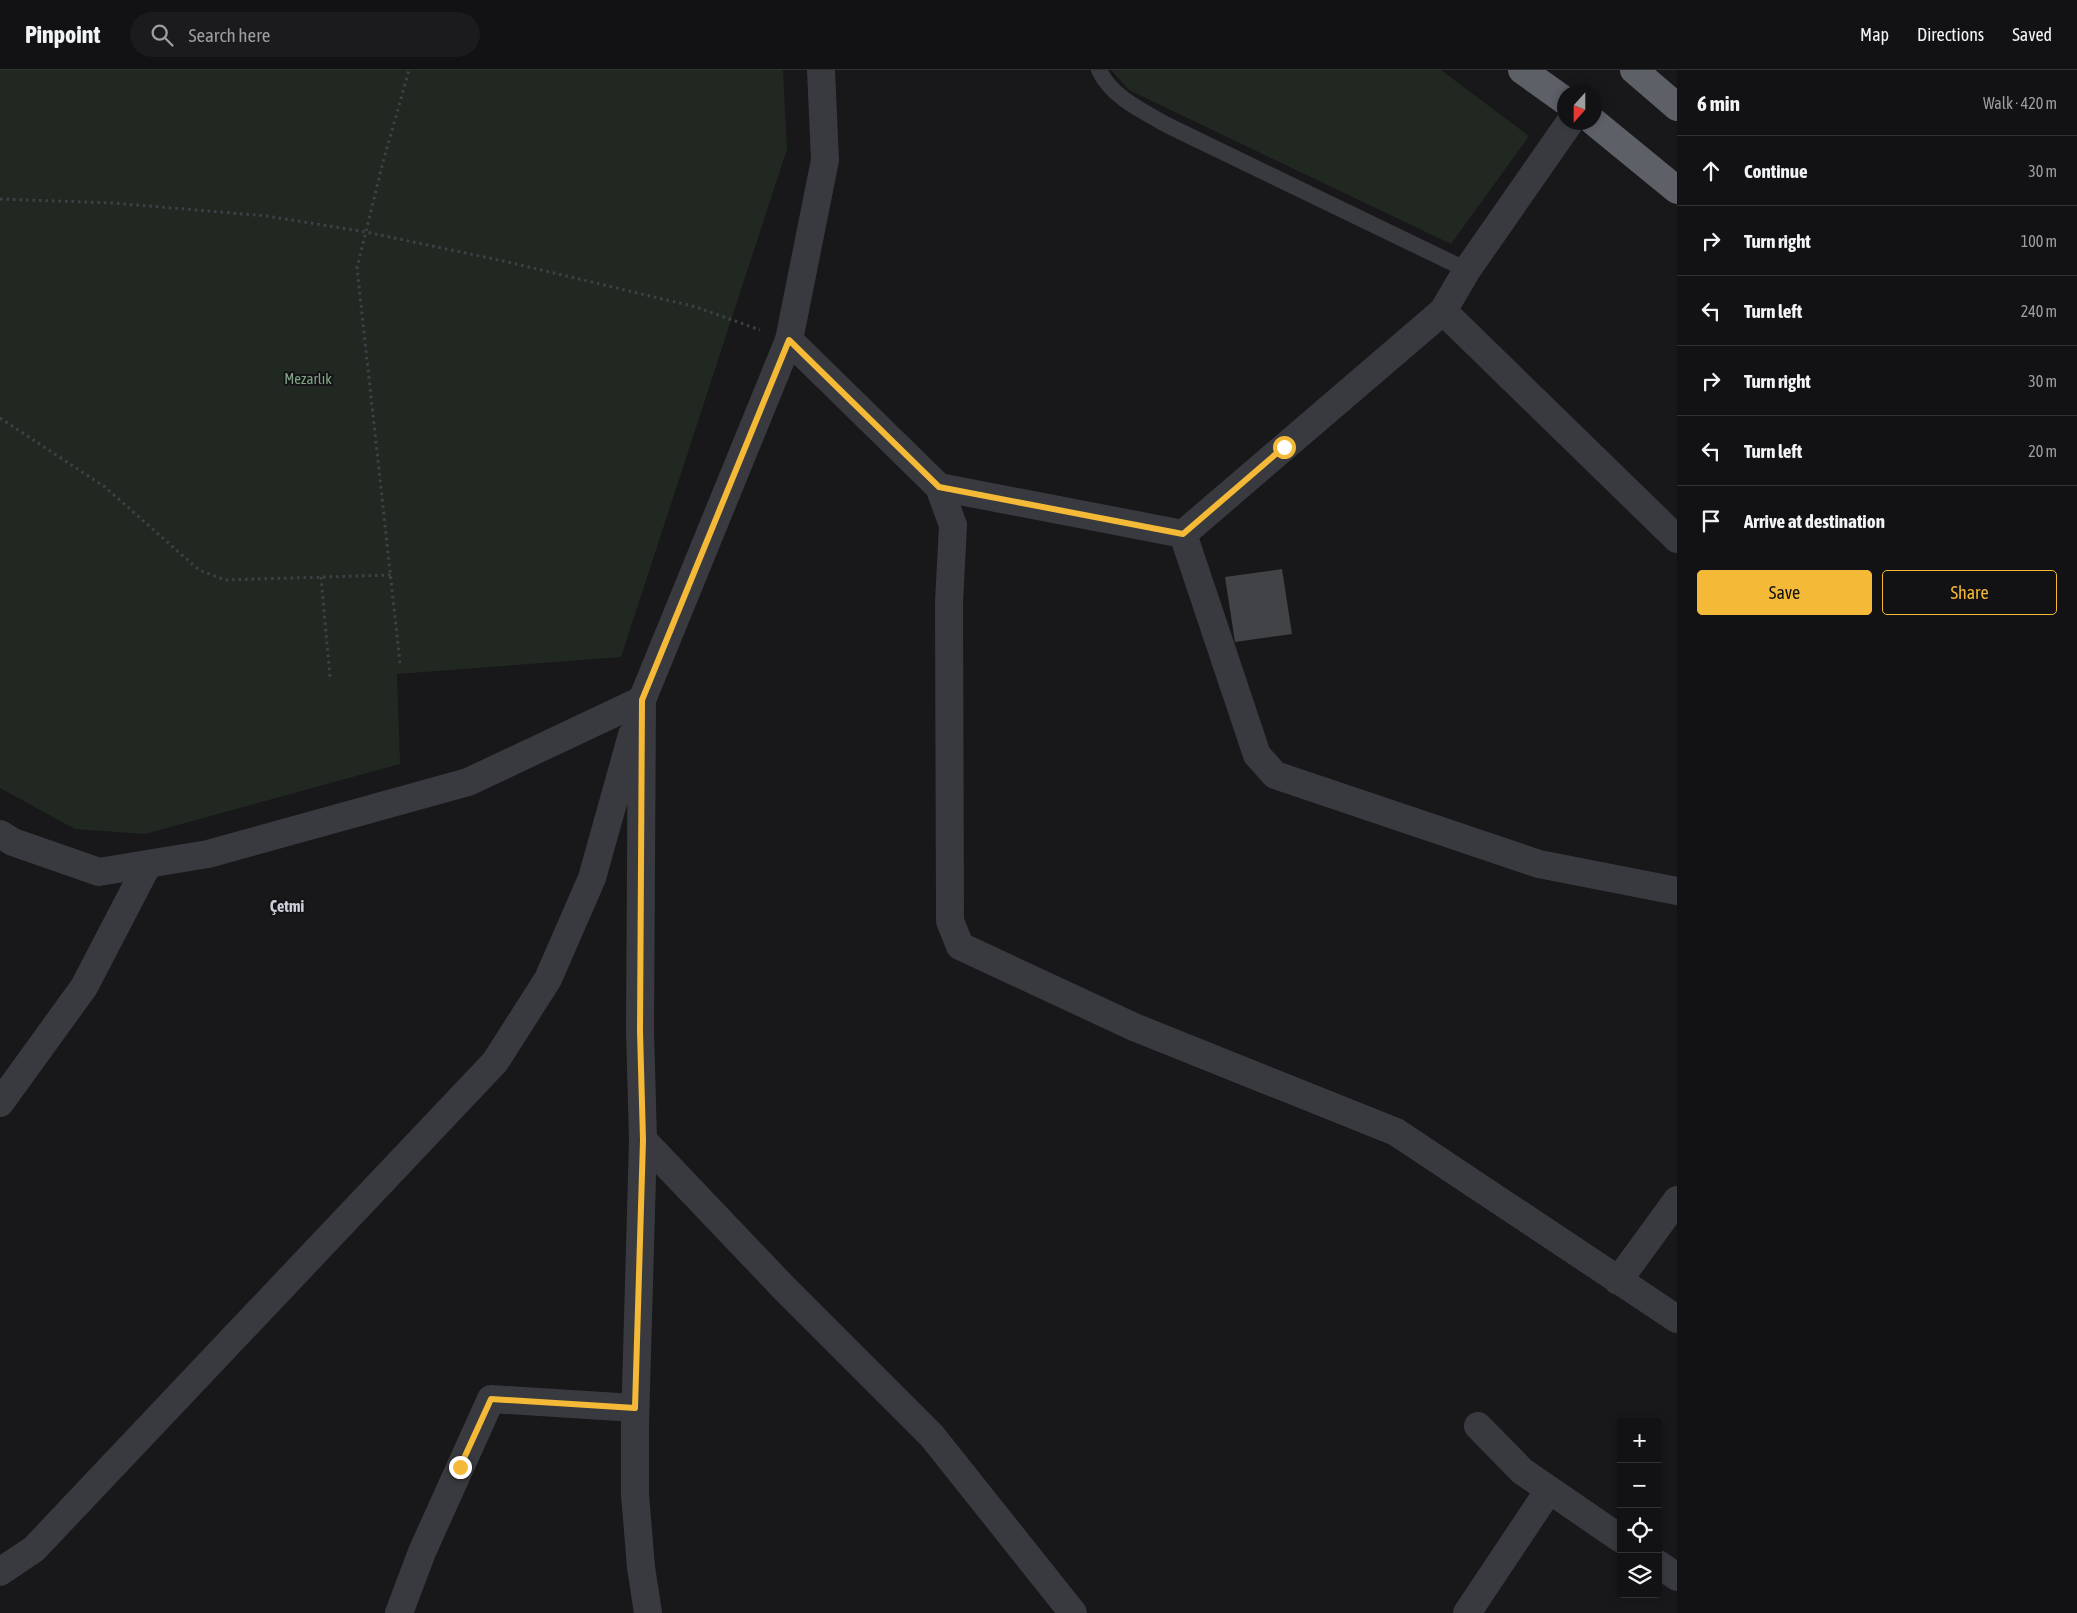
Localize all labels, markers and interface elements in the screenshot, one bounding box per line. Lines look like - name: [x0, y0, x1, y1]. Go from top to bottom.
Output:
- search box: [130, 12, 480, 57]
- text: Pinpoint: [25, 21, 100, 48]
- icon: search: [148, 21, 176, 49]
- text: Search here: [188, 24, 270, 46]
- text: Map: [1860, 24, 1889, 45]
- text: Directions: [1917, 24, 1984, 45]
- text: Saved: [2012, 24, 2052, 45]
- north arrow: [1557, 85, 1602, 130]
- text: 6 min: [1697, 91, 1740, 115]
- text: Walk · 420 m: [1983, 94, 2057, 112]
- icon: ahead: [1697, 157, 1725, 185]
- text: Continue: [1744, 160, 1808, 182]
- text: 30 m: [2028, 162, 2057, 180]
- icon: right: [1697, 227, 1725, 255]
- text: Turn right: [1744, 230, 1811, 252]
- text: 100 m: [2021, 232, 2057, 250]
- icon: left: [1697, 297, 1725, 325]
- text: Turn left: [1744, 300, 1802, 322]
- text: 240 m: [2021, 302, 2057, 320]
- icon: right: [1697, 367, 1725, 395]
- park label: Mezarlık: [284, 370, 332, 387]
- text: Turn right: [1744, 370, 1811, 392]
- text: 30 m: [2028, 372, 2057, 390]
- route start: [1273, 436, 1296, 459]
- icon: left: [1697, 437, 1725, 465]
- text: Turn left: [1744, 440, 1802, 462]
- text: 20 m: [2028, 442, 2057, 460]
- icon: arrive: [1697, 507, 1725, 535]
- text: Arrive at destination: [1744, 510, 1885, 532]
- button: Save: [1697, 570, 1872, 615]
- button: Share: [1882, 570, 2057, 615]
- district label: Çetmi: [270, 897, 304, 915]
- map controls: [1617, 1418, 1662, 1598]
- button: +: [1617, 1418, 1662, 1463]
- route end: [449, 1456, 472, 1479]
- button: −: [1617, 1463, 1662, 1508]
- button: locate: [1617, 1508, 1662, 1553]
- button: layers: [1617, 1553, 1662, 1598]

